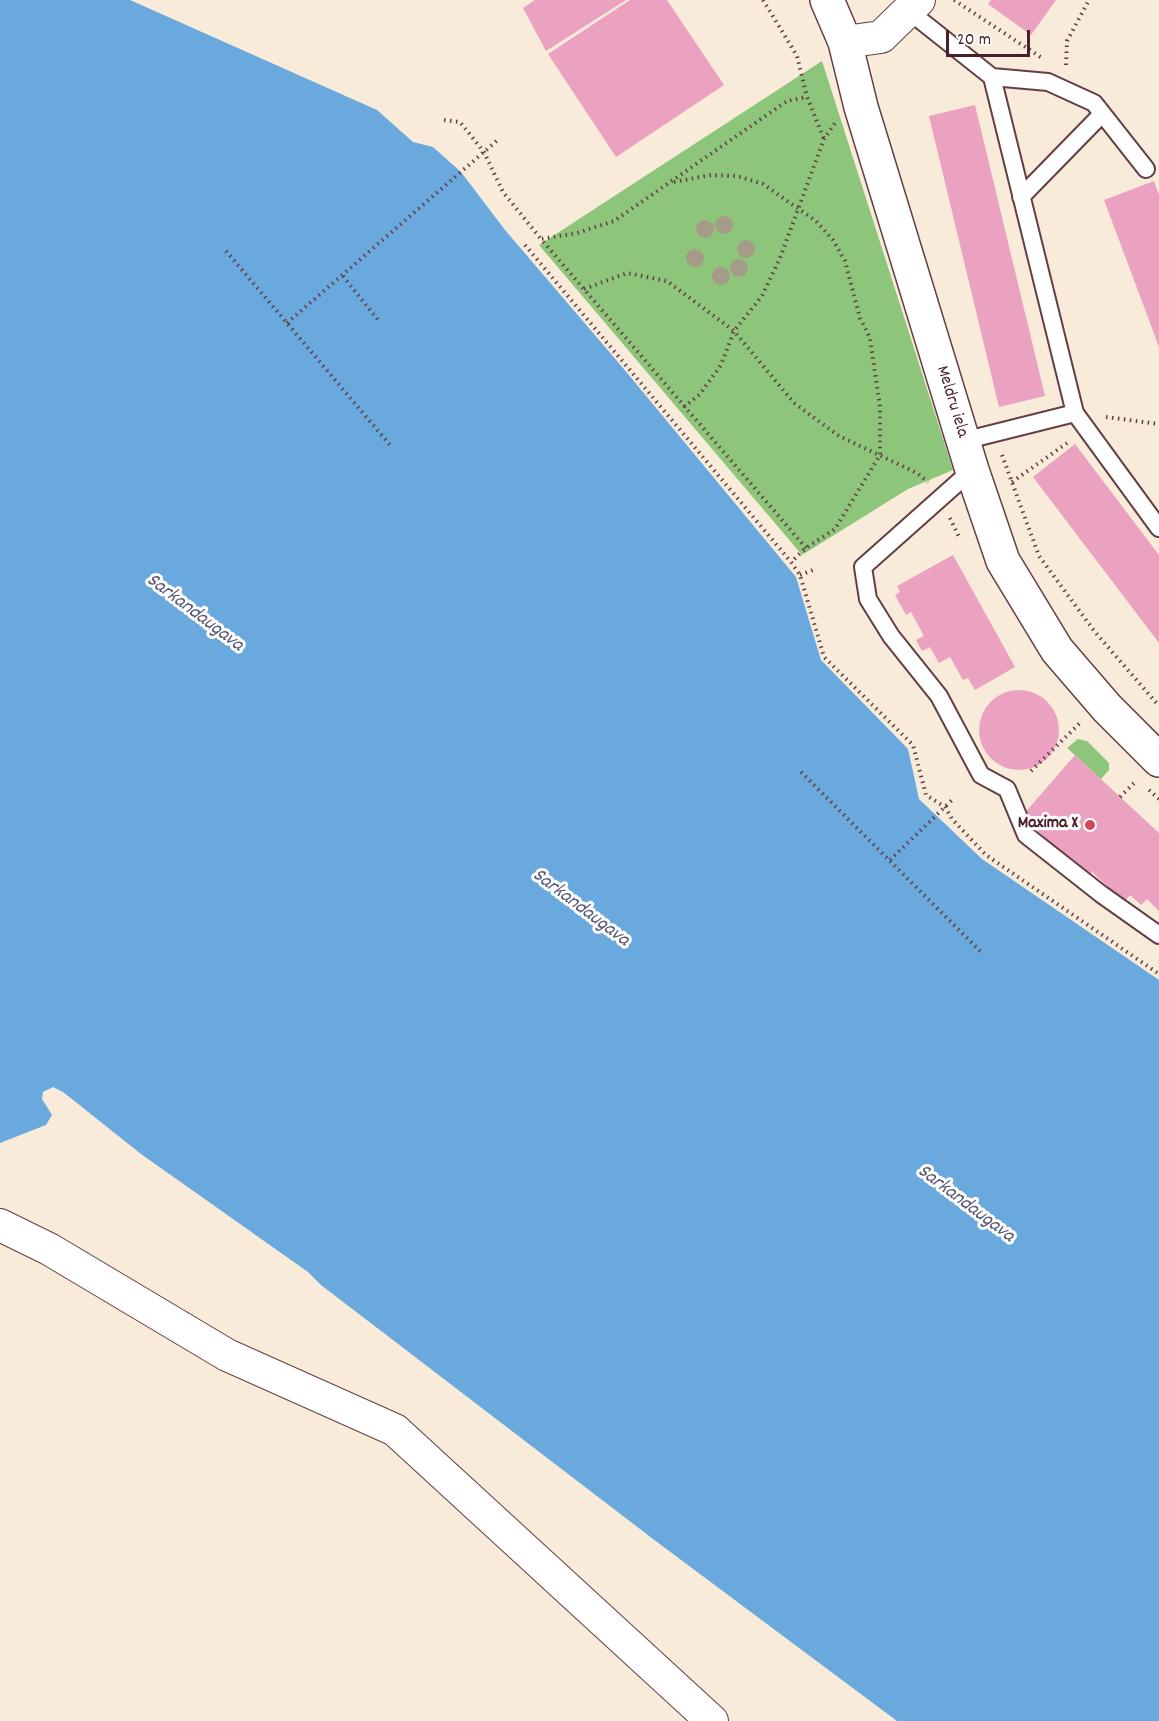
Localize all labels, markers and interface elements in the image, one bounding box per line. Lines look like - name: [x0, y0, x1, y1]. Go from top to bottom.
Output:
- scale bar: [949, 18, 1033, 56]
- text: 20 m: [957, 28, 991, 53]
- street label: Meldru iela: [930, 364, 972, 440]
- water label: Sarkandaugava: [141, 570, 247, 658]
- place label: Maxima X: [1018, 814, 1078, 836]
- marker: Maxima X: [1083, 818, 1097, 832]
- water label: Sarkandaugava: [527, 865, 633, 953]
- water label: Sarkandaugava: [912, 1161, 1018, 1249]

